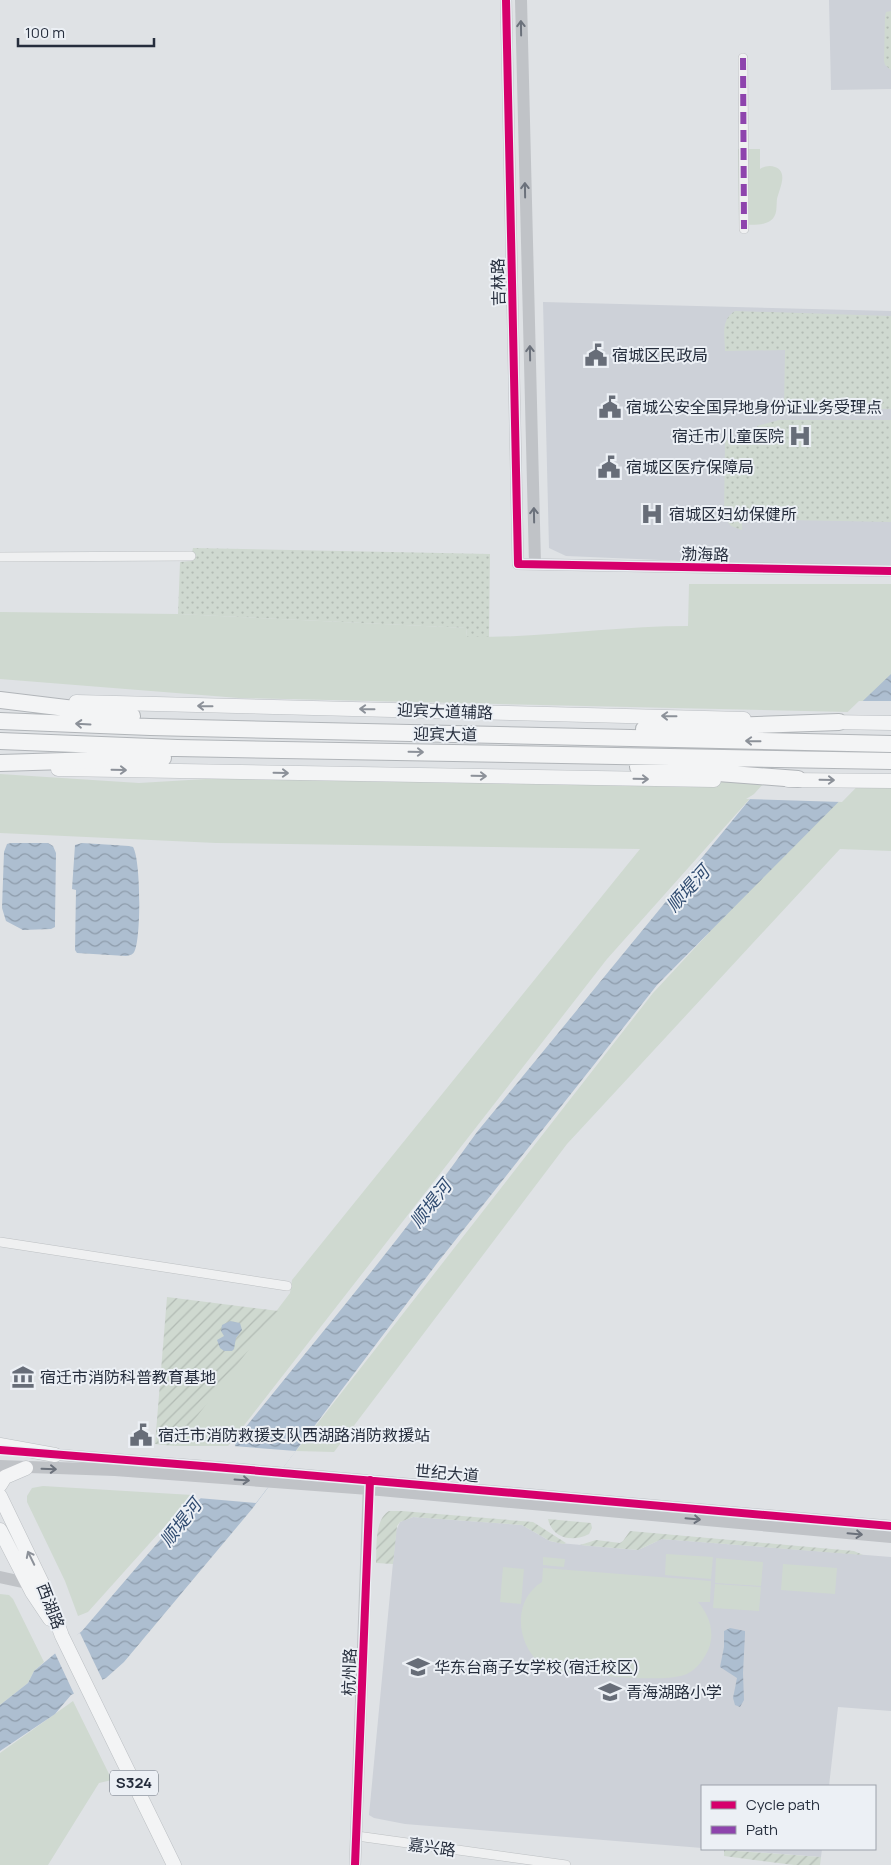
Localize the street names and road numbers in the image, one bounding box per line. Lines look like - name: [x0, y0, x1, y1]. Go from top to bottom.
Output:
- street label: 吉林路: [487, 258, 509, 306]
- street label: 渤海路: [681, 543, 729, 565]
- street label: 迎宾大道辅路: [397, 698, 493, 724]
- street label: 迎宾大道: [413, 722, 477, 746]
- street label: 世纪大道: [414, 1459, 480, 1487]
- street label: 西湖路: [32, 1580, 70, 1632]
- street label: 杭州路: [337, 1648, 361, 1696]
- road number: S324: [110, 1770, 158, 1796]
- street label: 嘉兴路: [407, 1833, 457, 1861]

